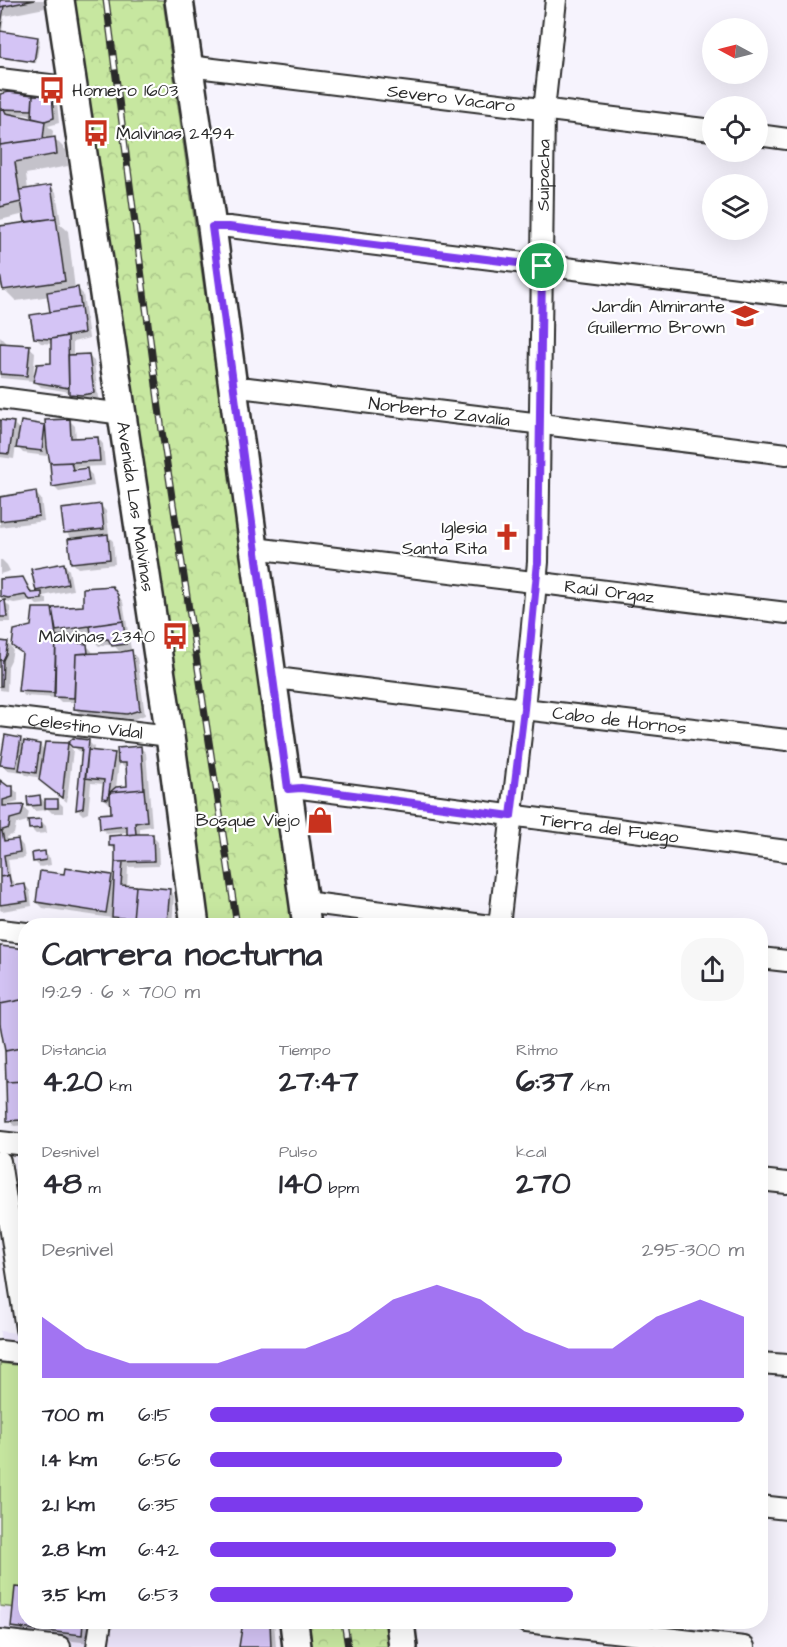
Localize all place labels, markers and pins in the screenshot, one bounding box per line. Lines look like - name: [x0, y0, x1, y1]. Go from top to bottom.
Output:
- bus stop icon: Homero 1603: [37, 75, 67, 105]
- place label: Homero 1603: [72, 78, 178, 103]
- bus stop icon: Malvinas 2494: [81, 118, 111, 148]
- place label: Malvinas 2494: [116, 121, 234, 146]
- pin: [516, 240, 567, 291]
- place label: Jardín Almirante Guillermo Brown: [588, 294, 725, 340]
- school or university icon: Jardín Almirante Guillermo Brown: [730, 301, 760, 331]
- place label: Iglesia Santa Rita: [402, 515, 487, 561]
- church icon: Iglesia Santa Rita: [492, 522, 522, 552]
- bus stop icon: Malvinas 2340: [160, 621, 190, 651]
- place label: Malvinas 2340: [39, 624, 155, 649]
- shop icon: Bosque Viejo: [305, 805, 335, 835]
- place label: Bosque Viejo: [196, 808, 300, 833]

